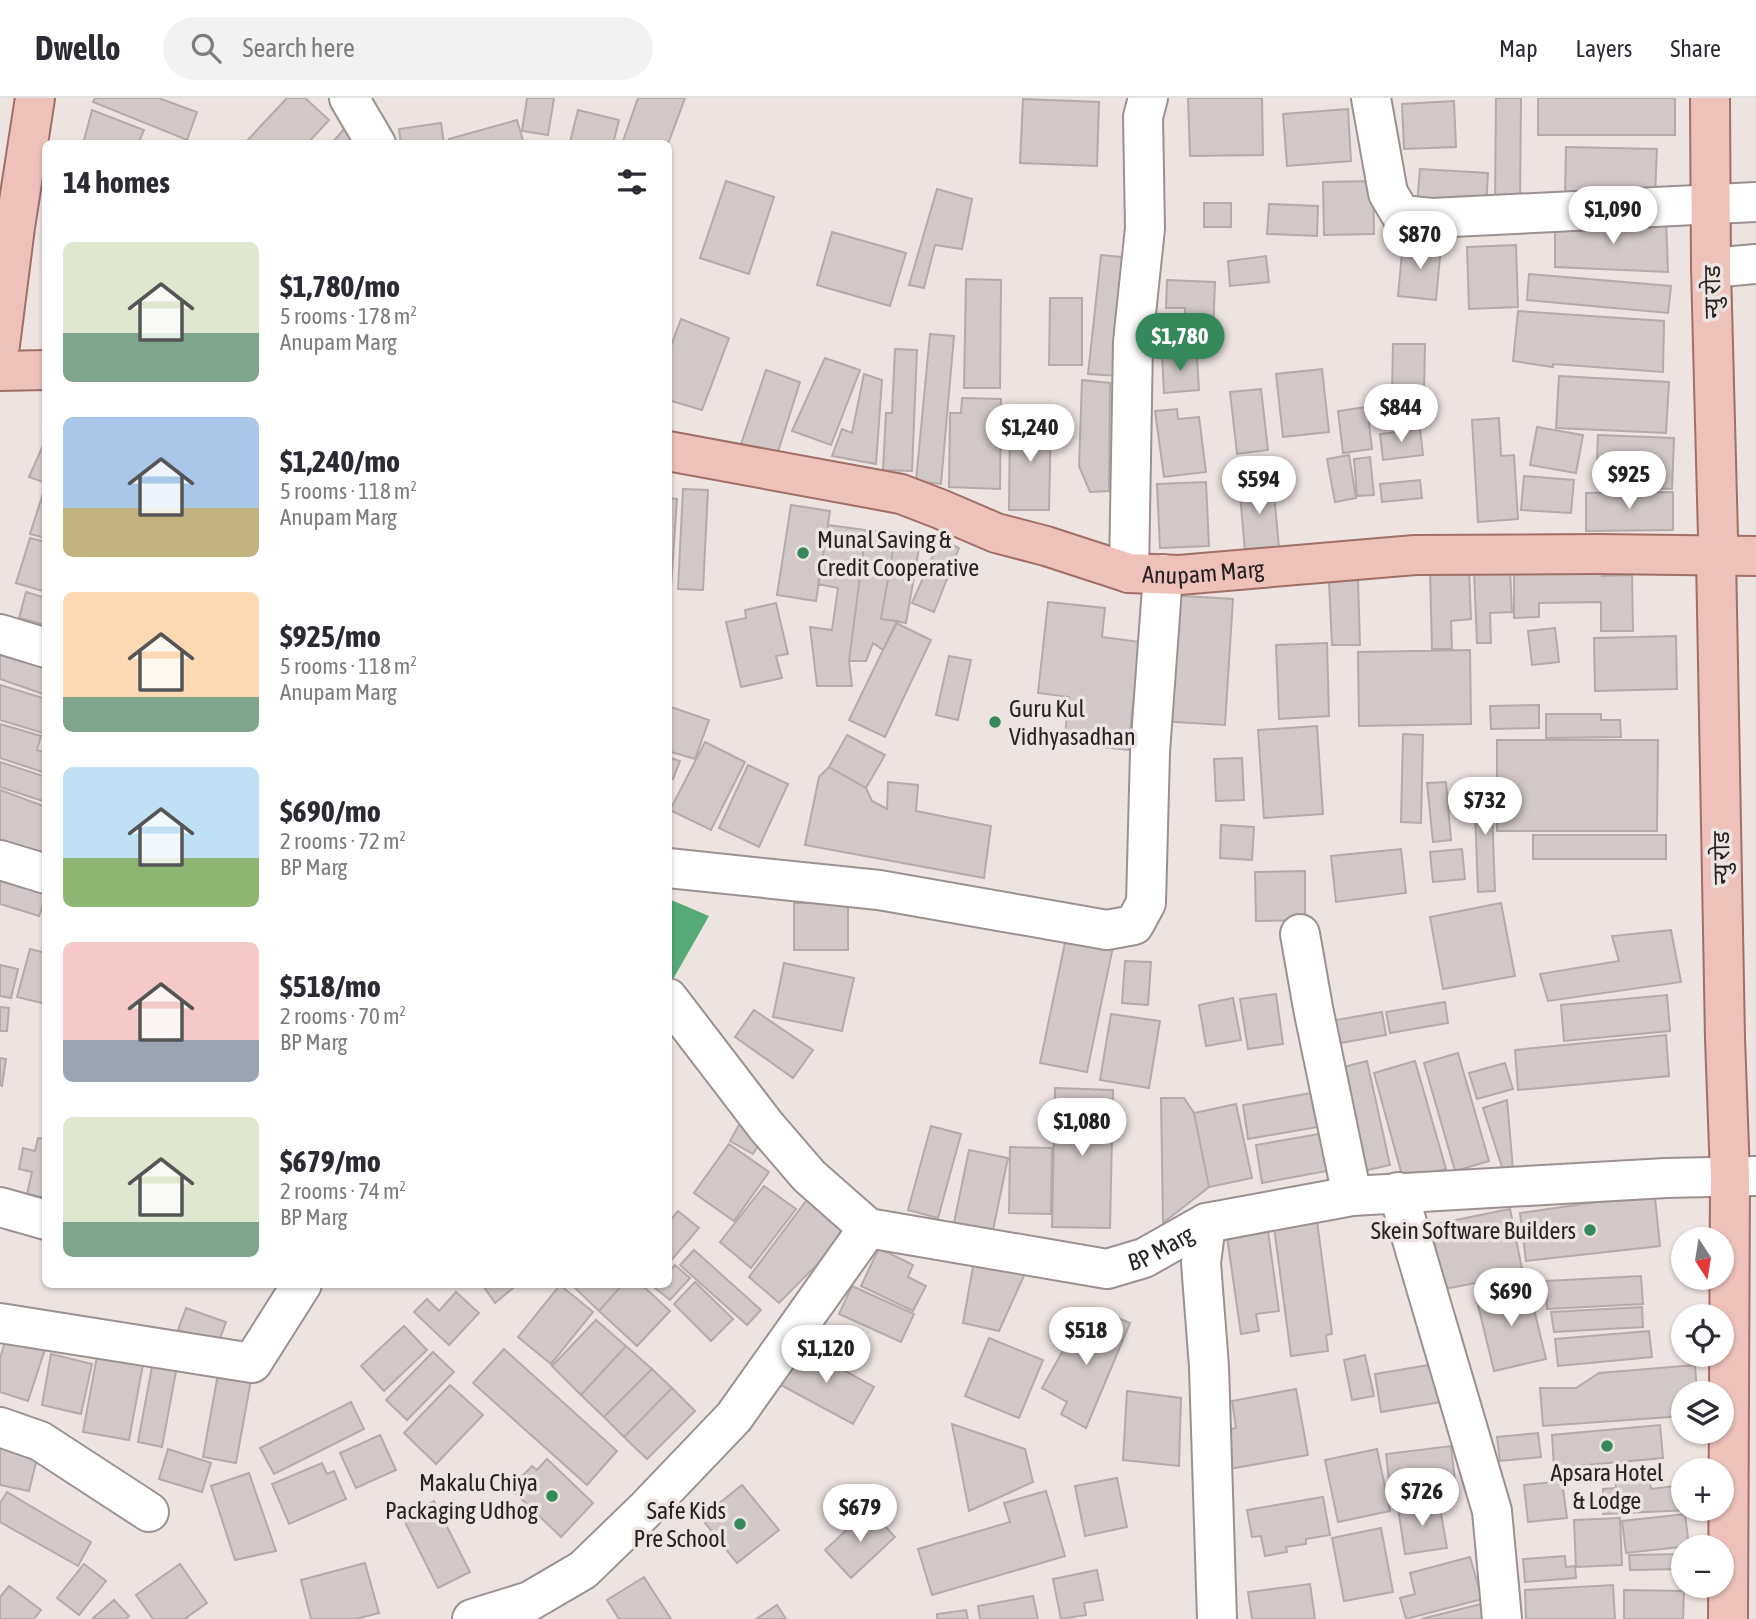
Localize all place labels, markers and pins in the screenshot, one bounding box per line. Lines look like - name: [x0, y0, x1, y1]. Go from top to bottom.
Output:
- pin: $1,090: [1556, 186, 1670, 246]
- pin: $870: [1379, 212, 1461, 271]
- pin: $1,780: [1123, 314, 1237, 373]
- pin: $844: [1360, 384, 1442, 444]
- pin: $1,240: [973, 404, 1087, 464]
- pin: $925: [1588, 452, 1670, 511]
- pin: $594: [1218, 456, 1300, 516]
- place label: Munal Saving & Credit Cooperative: [817, 526, 979, 581]
- marker: Munal Saving & Credit Cooperative: [795, 545, 811, 561]
- place label: Guru Kul Vidhyasadhan: [1009, 695, 1136, 750]
- marker: Guru Kul Vidhyasadhan: [987, 714, 1003, 730]
- pin: $732: [1444, 778, 1526, 837]
- pin: $1,080: [1025, 1098, 1139, 1158]
- place label: Skein Software Builders: [1371, 1217, 1576, 1244]
- marker: Skein Software Builders: [1582, 1222, 1598, 1238]
- pin: $690: [1470, 1268, 1552, 1328]
- pin: $518: [1045, 1308, 1127, 1367]
- pin: $1,120: [769, 1326, 883, 1385]
- marker: Apsara Hotel & Lodge: [1599, 1438, 1615, 1454]
- place label: Apsara Hotel & Lodge: [1551, 1459, 1664, 1514]
- pin: $726: [1381, 1468, 1463, 1528]
- place label: Makalu Chiya Packaging Udhog: [385, 1469, 539, 1524]
- pin: $679: [819, 1484, 901, 1544]
- marker: Makalu Chiya Packaging Udhog: [544, 1488, 560, 1504]
- place label: Safe Kids Pre School: [633, 1497, 727, 1552]
- marker: Safe Kids Pre School: [732, 1516, 748, 1532]

